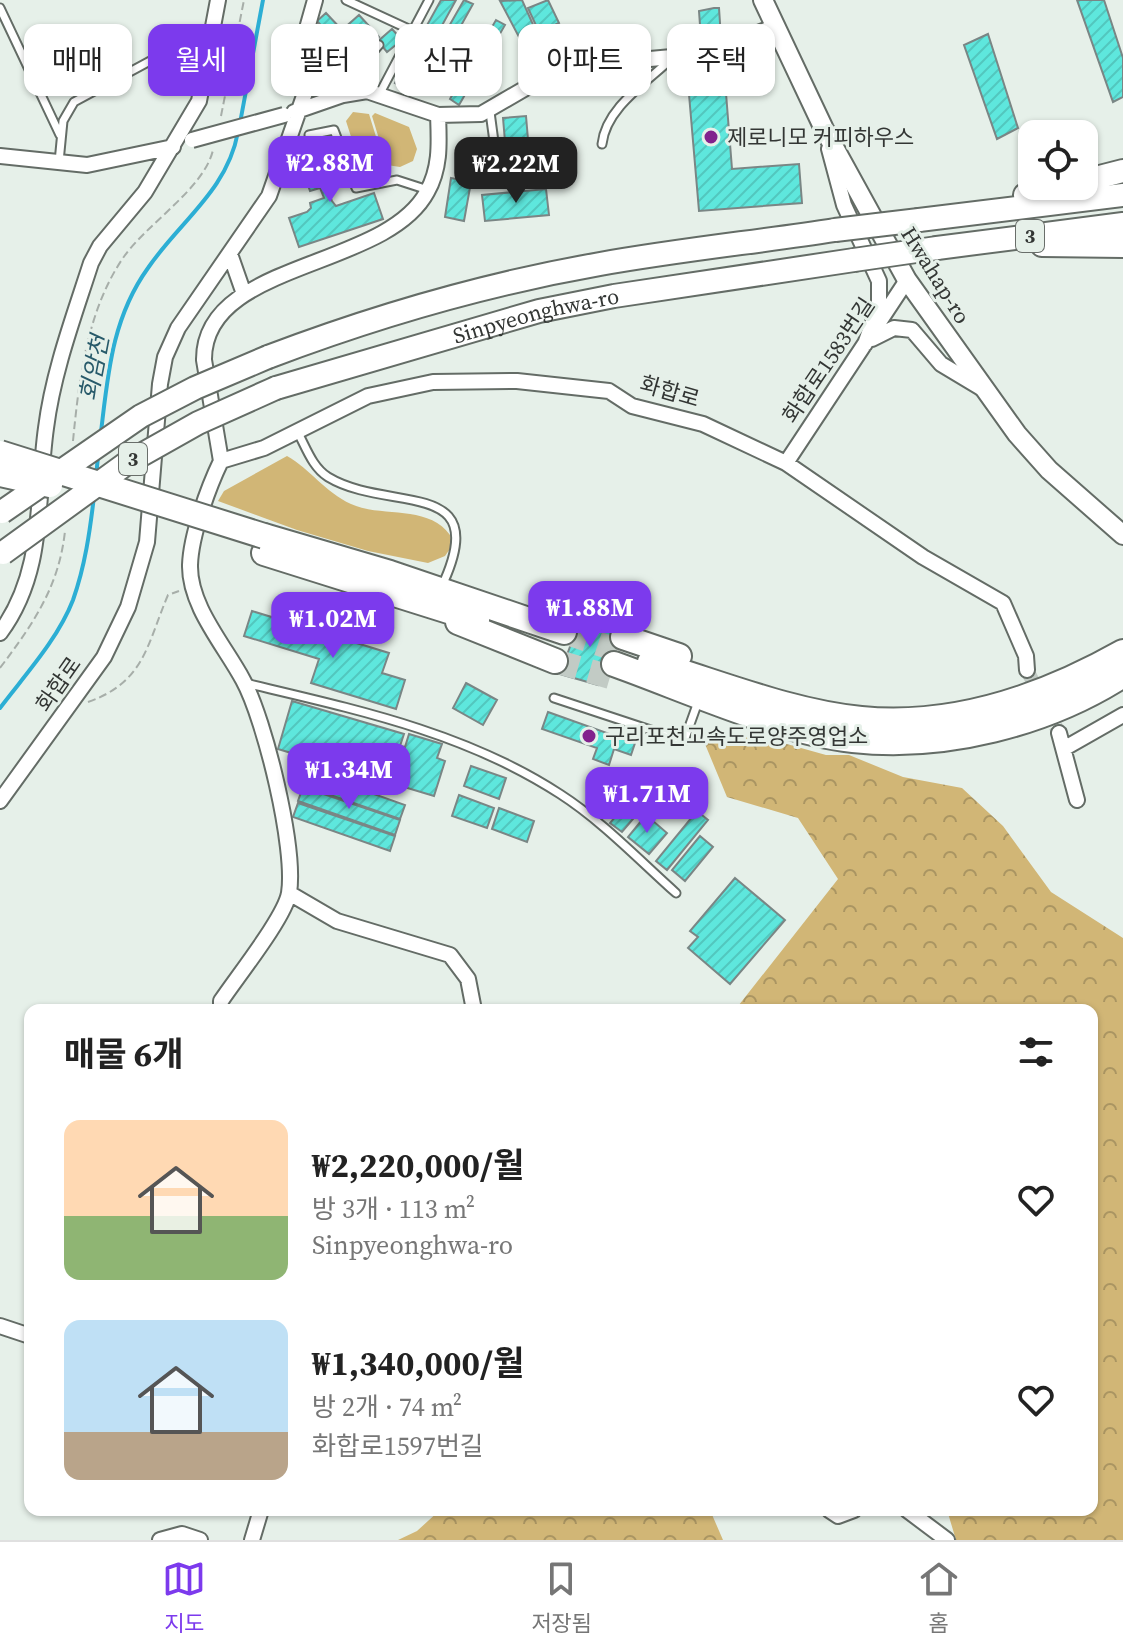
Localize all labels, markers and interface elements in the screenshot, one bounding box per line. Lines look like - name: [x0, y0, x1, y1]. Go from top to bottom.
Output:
- chip: 매매: [24, 24, 132, 96]
- chip: 월세: [148, 24, 255, 96]
- chip: 필터: [271, 24, 379, 96]
- chip: 신규: [395, 24, 502, 96]
- chip: 아파트: [518, 24, 651, 96]
- chip: 주택: [667, 24, 775, 96]
- map controls: [1018, 120, 1098, 200]
- button: locate: [1018, 120, 1098, 200]
- place label: 제로니모 커피하우스: [727, 122, 914, 152]
- marker: 제로니모 커피하우스: [702, 128, 720, 146]
- pin: ₩2.88M: [265, 136, 395, 204]
- pin: ₩2.22M: [451, 137, 581, 205]
- text: ₩2.88M: [286, 144, 374, 180]
- text: ₩2.22M: [472, 145, 560, 181]
- road number: 3: [1016, 220, 1044, 252]
- street label: Hwahap-ro: [894, 221, 978, 329]
- street label: Sinpyeonghwa-ro: [449, 280, 621, 350]
- street label: 화합로1583번길: [775, 291, 881, 429]
- water label: 회암천: [71, 329, 117, 404]
- street label: 화합로: [637, 368, 703, 414]
- road number: 3: [119, 443, 147, 475]
- pin: ₩1.88M: [525, 581, 655, 649]
- text: ₩1.88M: [546, 589, 634, 625]
- pin: ₩1.02M: [268, 592, 398, 660]
- text: ₩1.02M: [289, 600, 377, 636]
- street label: 화합로: [28, 651, 88, 717]
- place label: 구리포천고속도로양주영업소: [605, 721, 868, 751]
- marker: 구리포천고속도로양주영업소: [580, 727, 598, 745]
- pin: ₩1.34M: [284, 743, 414, 811]
- text: ₩1.34M: [305, 751, 393, 787]
- pin: ₩1.71M: [582, 767, 712, 835]
- text: ₩1.71M: [603, 775, 691, 811]
- icon: filters: [1014, 1030, 1058, 1074]
- text: 매물 6개: [64, 1031, 184, 1077]
- text: ₩2,220,000/월: [312, 1142, 524, 1188]
- icon: home: [128, 1152, 224, 1248]
- icon: heart: [1014, 1178, 1058, 1222]
- text: 방 3개 · 113 m²: [312, 1191, 475, 1227]
- text: Sinpyeonghwa-ro: [312, 1227, 513, 1263]
- text: ₩1,340,000/월: [312, 1340, 524, 1386]
- icon: home: [128, 1352, 224, 1448]
- icon: heart: [1014, 1378, 1058, 1422]
- text: 방 2개 · 74 m²: [312, 1389, 462, 1425]
- text: 화합로1597번길: [312, 1428, 484, 1464]
- tab: 지도: [162, 1557, 206, 1638]
- tab: 저장됨: [531, 1557, 592, 1638]
- tab: 홈: [917, 1557, 961, 1638]

